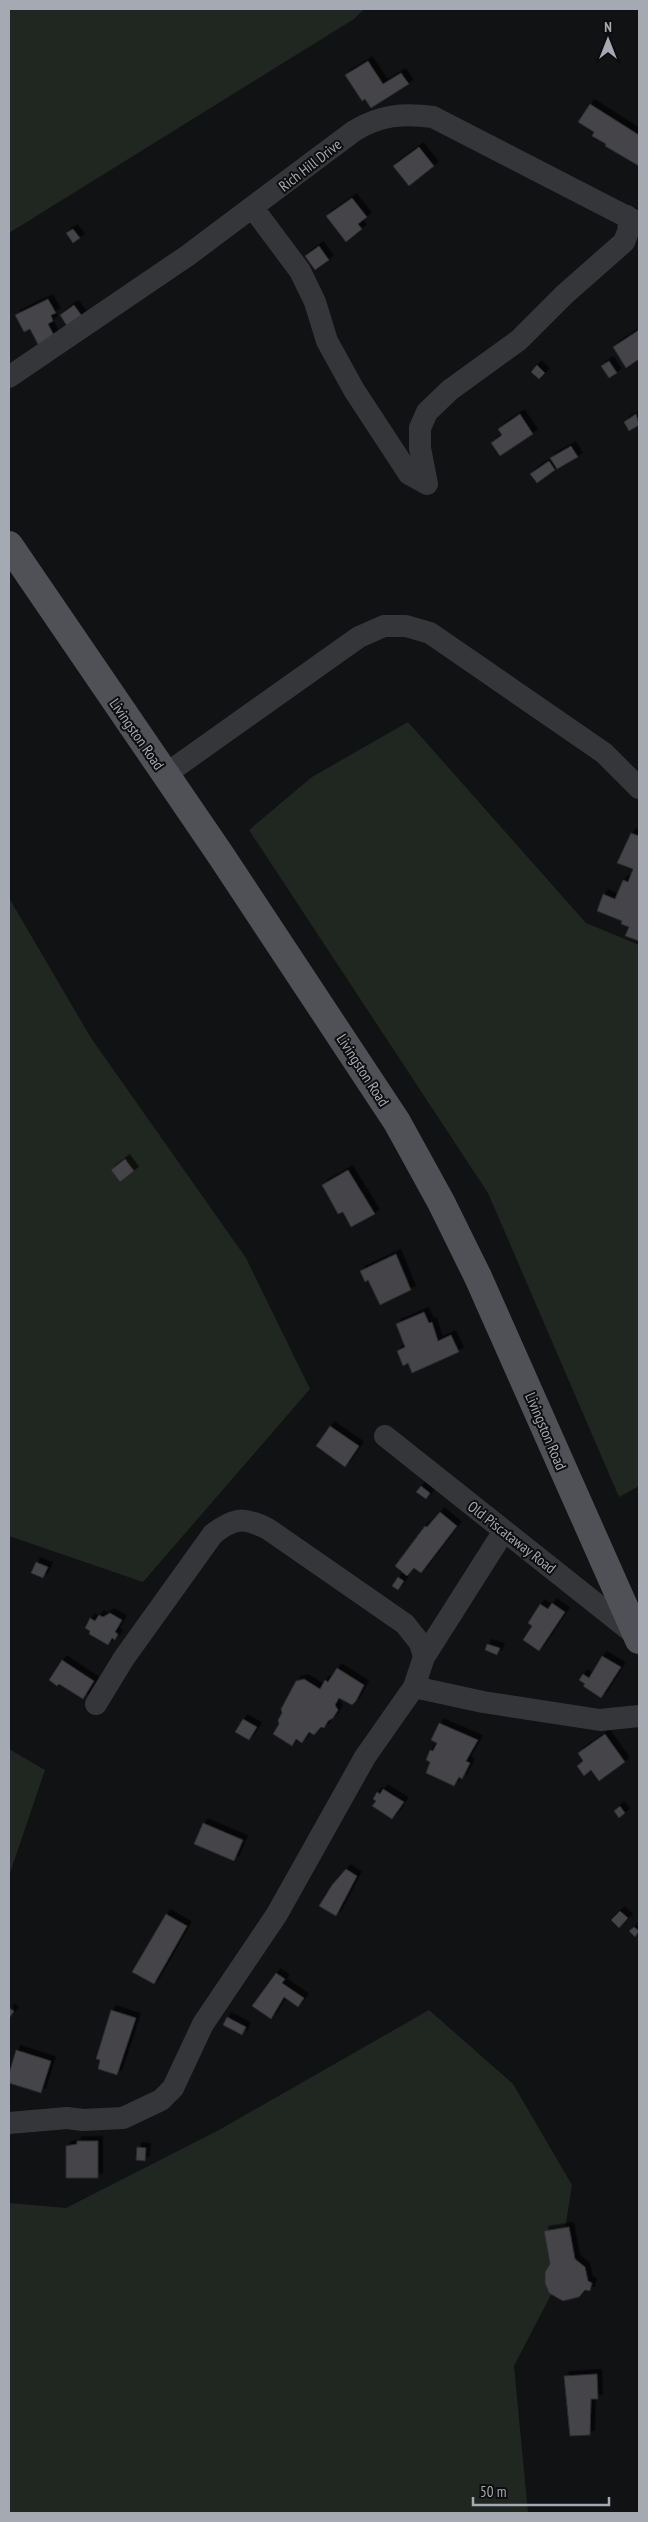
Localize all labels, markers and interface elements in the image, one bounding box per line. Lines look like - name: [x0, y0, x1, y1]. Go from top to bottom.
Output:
- north arrow: [583, 15, 633, 65]
- text: N: [604, 18, 612, 36]
- street label: Rich Hill Drive: [275, 135, 345, 195]
- street label: Livingston Road: [106, 695, 168, 773]
- street label: Livingston Road: [333, 1030, 393, 1110]
- street label: Livingston Road: [521, 1389, 571, 1473]
- street label: Old Piscataway Road: [464, 1497, 560, 1577]
- scale bar: [473, 2474, 609, 2506]
- text: 50 m: [480, 2482, 506, 2501]

